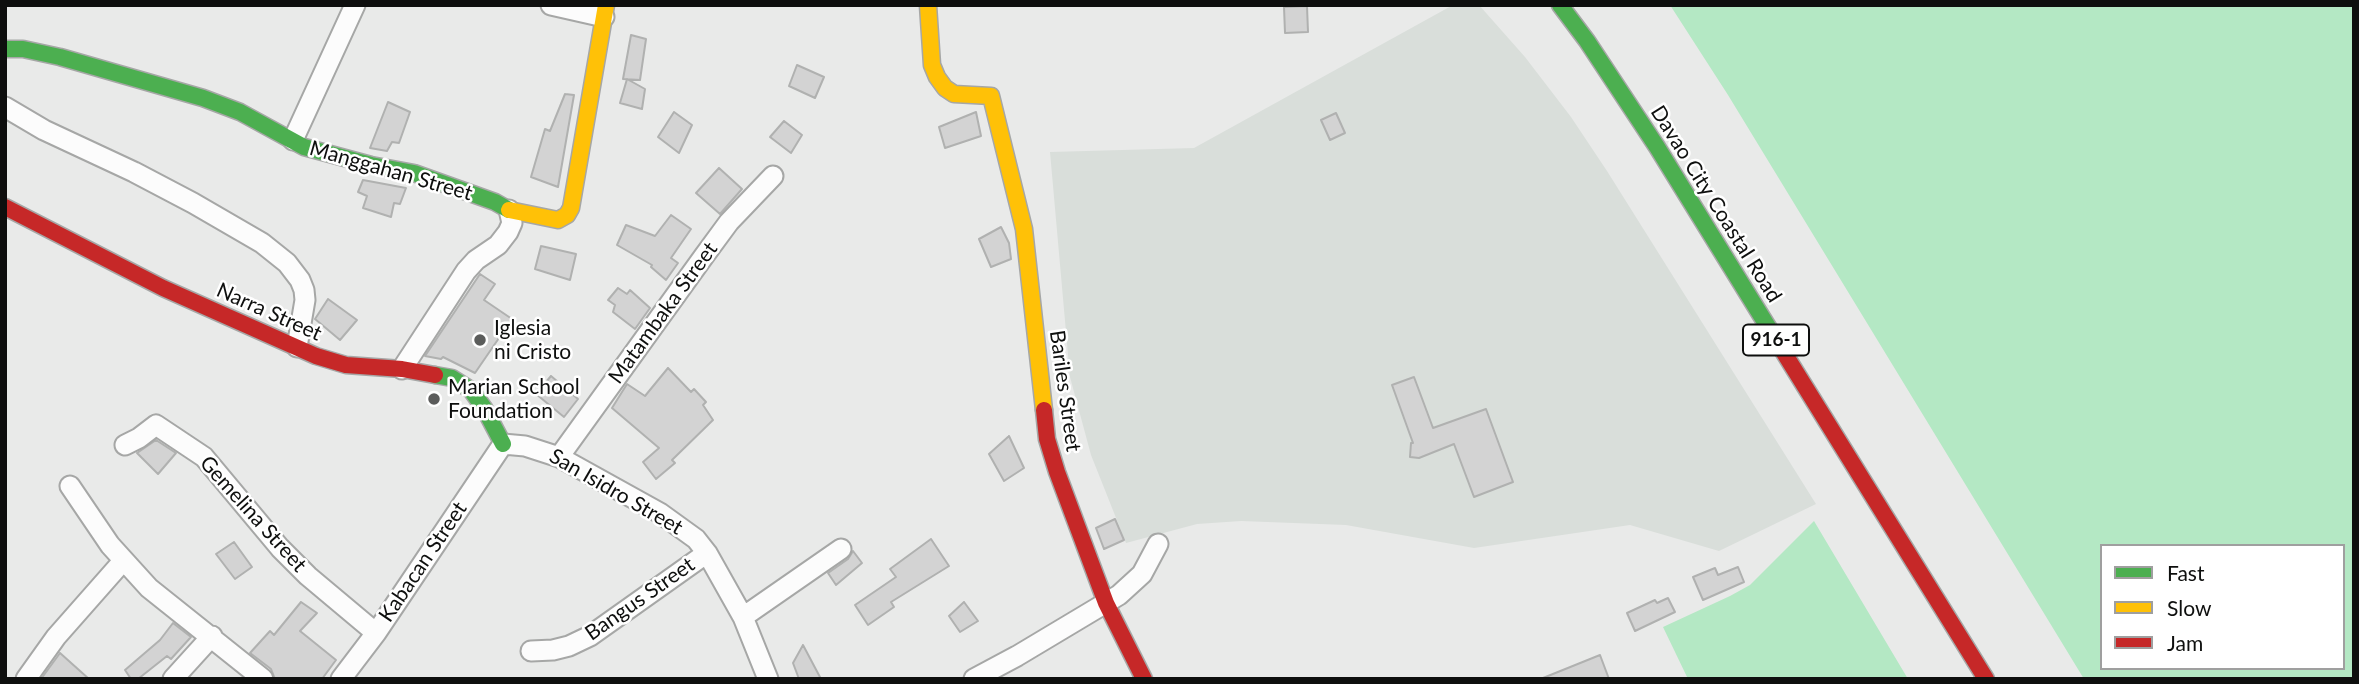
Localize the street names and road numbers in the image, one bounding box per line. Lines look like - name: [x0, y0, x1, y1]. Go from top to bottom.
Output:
- street label: Davao City Coastal Road: [1645, 101, 1787, 307]
- street label: Manggahan Street: [307, 136, 475, 206]
- street label: Matambaka Street: [603, 237, 723, 389]
- street label: Narra Street: [213, 278, 325, 346]
- road number: 916-1: [1743, 324, 1809, 356]
- street label: Bariles Street: [1044, 329, 1086, 453]
- street label: San Isidro Street: [545, 444, 687, 540]
- street label: Gemelina Street: [194, 451, 312, 577]
- street label: Kabacan Street: [374, 497, 472, 627]
- street label: Bangus Street: [580, 552, 700, 646]

